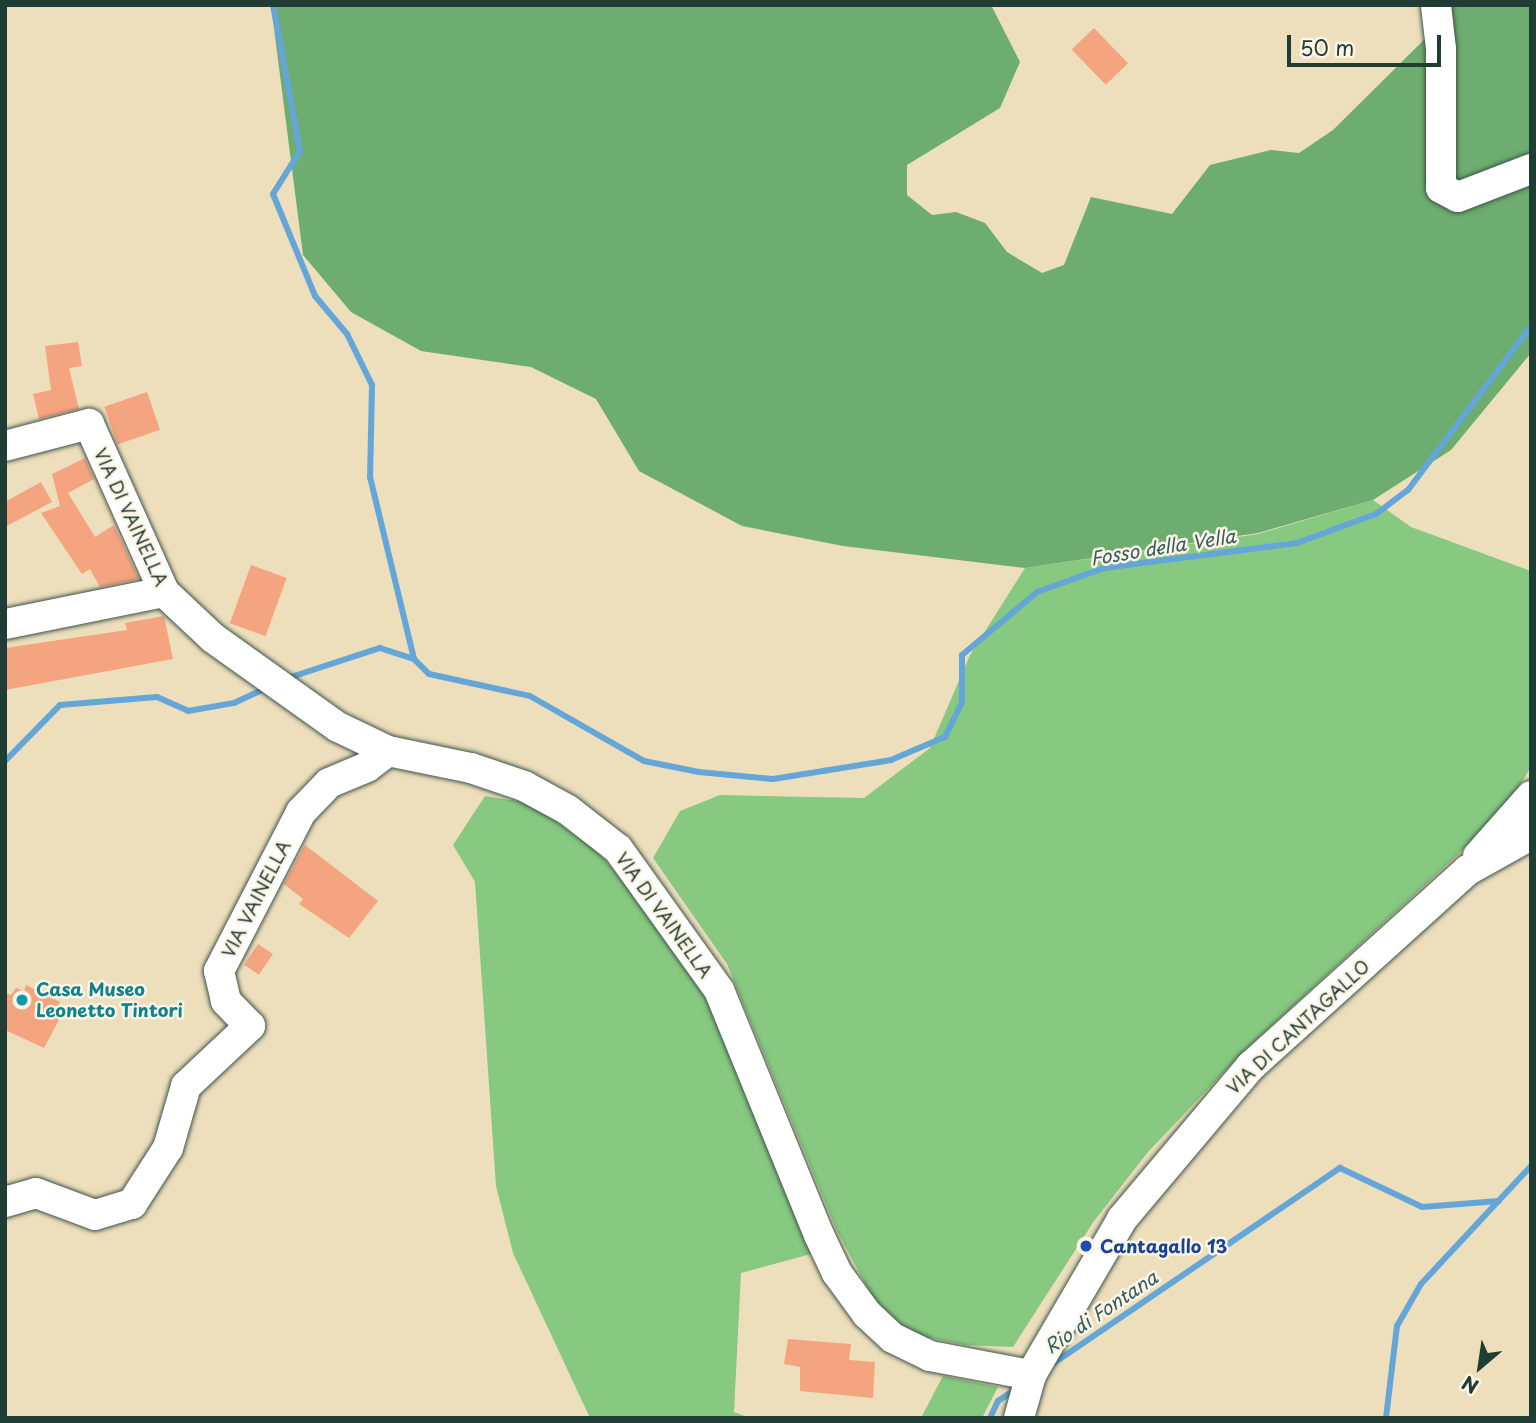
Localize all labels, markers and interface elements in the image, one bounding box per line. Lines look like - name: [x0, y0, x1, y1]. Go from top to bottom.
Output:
- scale bar: [1291, 21, 1445, 65]
- text: 50 m: [1300, 31, 1354, 63]
- street label: VIA DI VAINELLA: [89, 442, 173, 592]
- water label: Fosso della Vella: [1089, 524, 1237, 570]
- street label: VIA VAINELLA: [217, 837, 295, 961]
- street label: VIA DI VAINELLA: [610, 846, 718, 984]
- street label: VIA DI CANTAGALLO: [1221, 954, 1375, 1100]
- place label: Casa Museo Leonetto Tintori: [36, 979, 182, 1021]
- marker: Casa Museo Leonetto Tintori: [14, 992, 30, 1008]
- place label: Cantagallo 13: [1100, 1235, 1228, 1257]
- marker: Cantagallo 13: [1078, 1238, 1094, 1254]
- water label: Rio di Fontana: [1040, 1265, 1162, 1359]
- north arrow: [1445, 1332, 1515, 1402]
- text: N: [1456, 1369, 1483, 1401]

